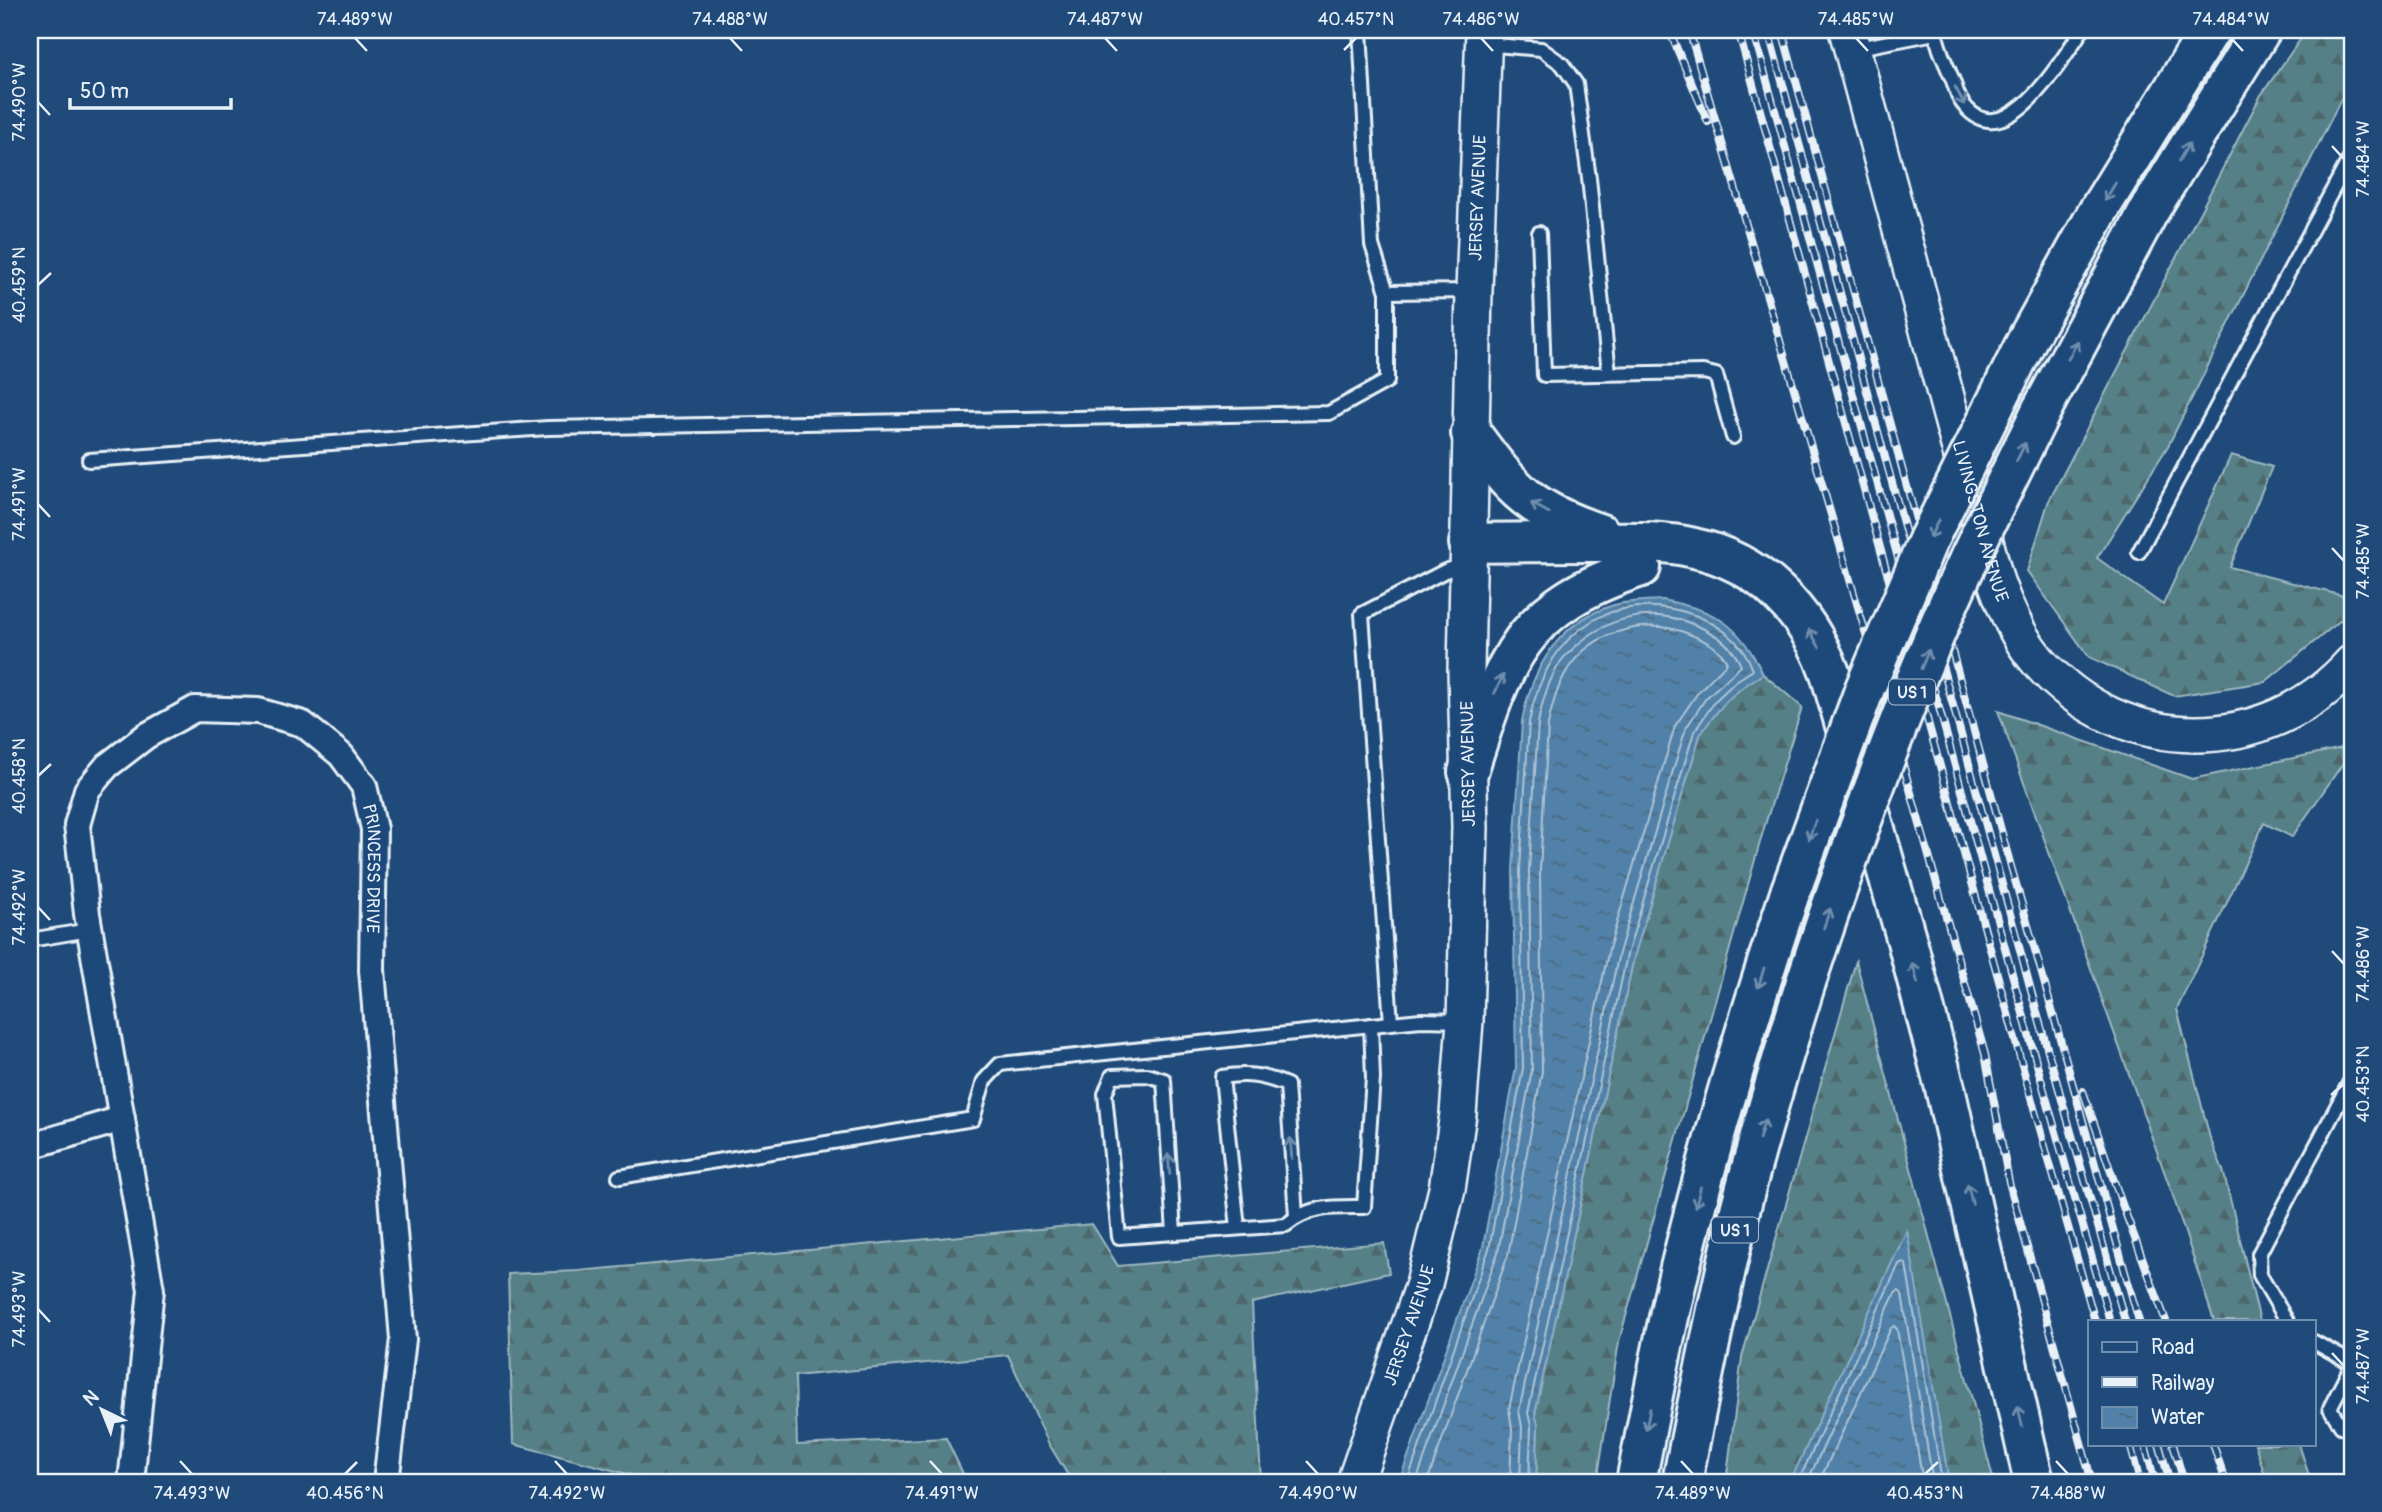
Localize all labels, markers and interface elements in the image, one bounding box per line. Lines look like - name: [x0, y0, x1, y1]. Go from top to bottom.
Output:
- text: 74.489°W: [317, 8, 393, 31]
- text: 74.488°W: [692, 8, 768, 31]
- text: 74.487°W: [1067, 8, 1143, 31]
- text: 40.457°N: [1318, 8, 1394, 31]
- text: 74.486°W: [1442, 8, 1520, 31]
- text: 74.485°W: [1818, 8, 1894, 31]
- text: 74.484°W: [2192, 8, 2270, 31]
- text: 74.490°W: [8, 62, 31, 142]
- scale bar: [70, 66, 231, 110]
- text: 50 m: [80, 78, 129, 105]
- one-way arrow: [1953, 85, 1967, 105]
- text: 74.484°W: [2352, 120, 2375, 198]
- street label: JERSEY AVENUE: [1464, 134, 1492, 261]
- one-way arrow: [2177, 143, 2191, 163]
- one-way arrow: [2102, 181, 2116, 201]
- text: 40.459°N: [8, 247, 31, 323]
- one-way arrow: [2066, 341, 2080, 361]
- street label: LIVINGSTON AVENUE: [1946, 438, 2013, 606]
- one-way arrow: [2014, 442, 2028, 463]
- text: 74.491°W: [8, 467, 31, 541]
- one-way arrow: [1530, 501, 1551, 514]
- one-way arrow: [1926, 518, 1940, 539]
- text: 74.485°W: [2352, 523, 2375, 599]
- one-way arrow: [1807, 629, 1821, 649]
- one-way arrow: [1919, 649, 1932, 670]
- one-way arrow: [1492, 674, 1506, 695]
- road number: US 1: [1889, 680, 1935, 705]
- street label: JERSEY AVENUE: [1456, 701, 1481, 827]
- text: 40.458°N: [8, 738, 31, 814]
- street label: PRINCESS DRIVE: [357, 802, 385, 934]
- one-way arrow: [1804, 819, 1817, 841]
- text: 74.492°W: [8, 869, 31, 945]
- one-way arrow: [1822, 907, 1835, 929]
- text: 74.486°W: [2352, 925, 2375, 1003]
- one-way arrow: [1908, 962, 1921, 985]
- one-way arrow: [1754, 967, 1767, 989]
- text: 40.453°N: [2352, 1046, 2375, 1122]
- one-way arrow: [1756, 1118, 1769, 1140]
- one-way arrow: [1284, 1138, 1297, 1160]
- one-way arrow: [1162, 1154, 1175, 1176]
- one-way arrow: [1963, 1183, 1976, 1206]
- one-way arrow: [1691, 1185, 1704, 1208]
- road number: US 1: [1712, 1218, 1758, 1242]
- street label: JERSEY AVENUE: [1379, 1263, 1440, 1389]
- text: 74.493°W: [8, 1271, 31, 1347]
- legend: [2088, 1320, 2316, 1446]
- text: 74.487°W: [2352, 1328, 2375, 1404]
- text: Road: [2151, 1334, 2195, 1361]
- text: Railway: [2151, 1370, 2215, 1397]
- north arrow: [66, 1376, 136, 1446]
- text: N: [78, 1385, 104, 1411]
- text: Water: [2151, 1404, 2205, 1431]
- one-way arrow: [2012, 1405, 2026, 1428]
- one-way arrow: [1641, 1407, 1655, 1430]
- text: 74.493°W: [154, 1482, 230, 1505]
- text: 40.456°N: [306, 1482, 384, 1505]
- text: 74.492°W: [529, 1482, 605, 1505]
- text: 74.491°W: [905, 1482, 979, 1505]
- text: 74.490°W: [1278, 1482, 1358, 1505]
- text: 74.489°W: [1655, 1482, 1731, 1505]
- text: 40.453°N: [1887, 1482, 1963, 1505]
- text: 74.488°W: [2030, 1482, 2106, 1505]

